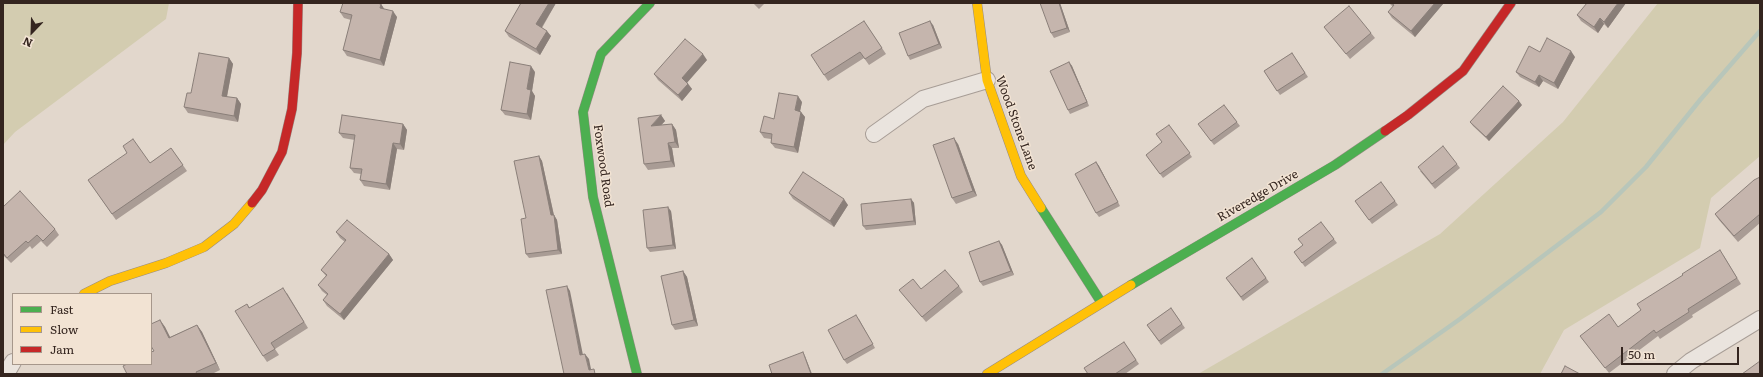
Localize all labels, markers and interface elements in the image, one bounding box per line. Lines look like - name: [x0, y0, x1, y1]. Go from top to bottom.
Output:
- north arrow: [12, 12, 52, 52]
- text: N: [20, 34, 35, 52]
- street label: Wood Stone Lane: [992, 74, 1040, 172]
- street label: Foxwood Road: [590, 124, 616, 208]
- street label: Riveredge Drive: [1215, 167, 1301, 225]
- legend: [12, 293, 152, 365]
- text: Fast: [50, 300, 73, 318]
- text: Slow: [50, 320, 78, 338]
- scale bar: [1623, 339, 1741, 365]
- text: Jam: [50, 340, 74, 358]
- text: 50 m: [1628, 345, 1655, 363]

